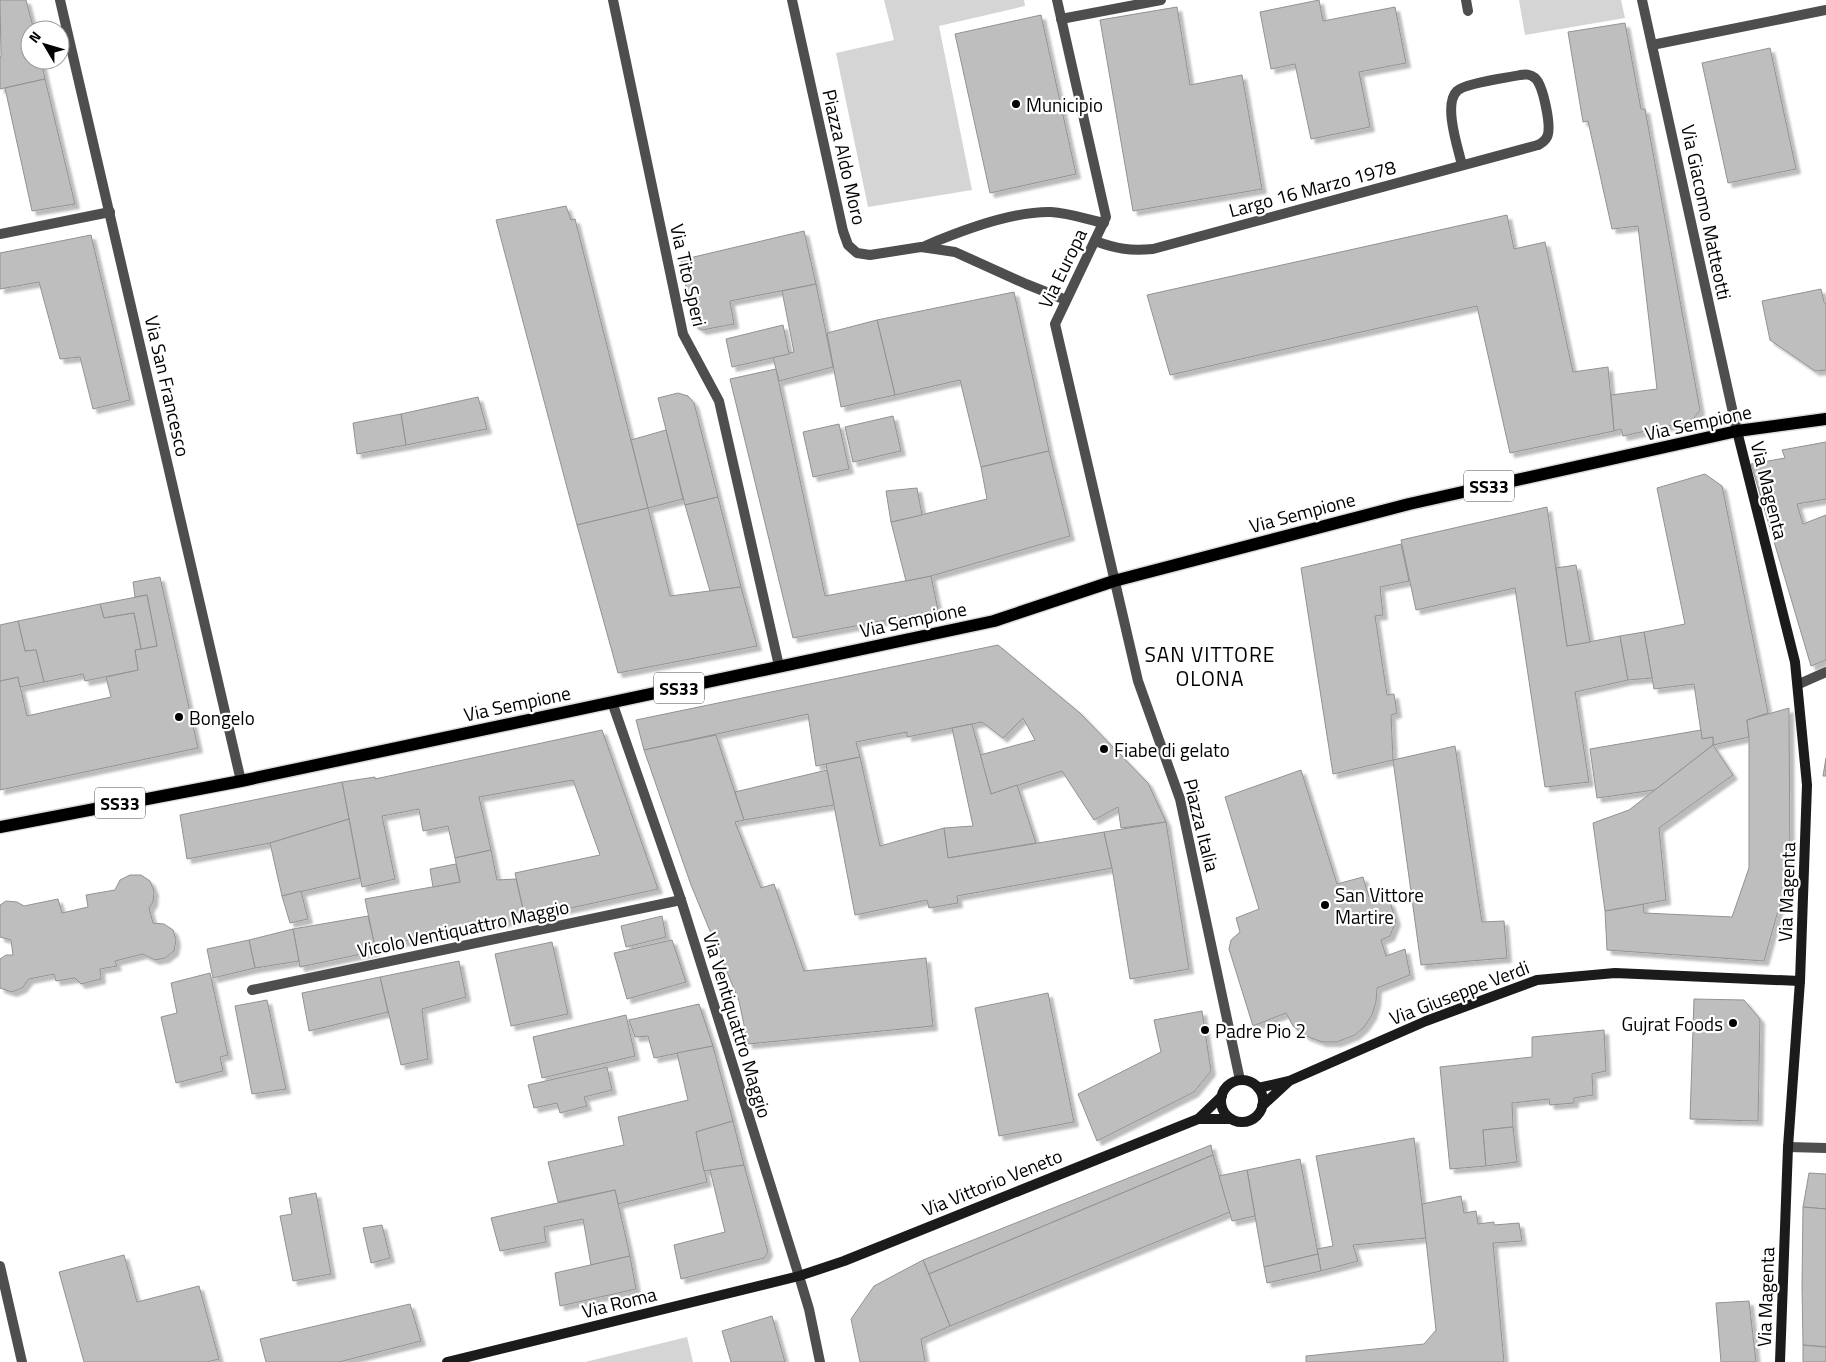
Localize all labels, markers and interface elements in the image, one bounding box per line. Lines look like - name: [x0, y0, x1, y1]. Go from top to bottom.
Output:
- north arrow: [20, 20, 70, 70]
- text: N: [23, 26, 46, 47]
- street label: Piazza Aldo Moro: [815, 86, 875, 228]
- place label: Municipio: [1026, 90, 1103, 119]
- marker: Municipio: [1010, 98, 1022, 110]
- street label: Via Giacomo Matteotti: [1674, 122, 1740, 302]
- street label: Largo 16 Marzo 1978: [1225, 152, 1399, 224]
- street label: Via Tito Speri: [663, 221, 715, 329]
- street label: Via Europa: [1030, 223, 1094, 313]
- street label: Via San Francesco: [138, 313, 198, 459]
- street label: Via Sempione: [1642, 397, 1754, 447]
- street label: Via Magenta: [1744, 438, 1796, 543]
- road number: SS33: [1464, 471, 1514, 502]
- street label: Via Sempione: [1246, 484, 1358, 540]
- street label: Via Sempione: [857, 594, 969, 644]
- district label: SAN VITTORE OLONA: [1145, 638, 1275, 694]
- road number: SS33: [654, 672, 704, 704]
- street label: Via Sempione: [461, 678, 573, 728]
- place label: Bongelo: [189, 703, 255, 732]
- marker: Bongelo: [173, 711, 185, 723]
- place label: Fiabe di gelato: [1114, 735, 1230, 764]
- marker: Fiabe di gelato: [1098, 743, 1110, 755]
- street label: Piazza Italia: [1176, 775, 1228, 875]
- road number: SS33: [95, 788, 145, 818]
- street label: Via Magenta: [1770, 841, 1802, 943]
- place label: San Vittore Martire: [1335, 880, 1424, 931]
- street label: Vicolo Ventiquattro Maggio: [354, 891, 572, 965]
- marker: San Vittore Martire: [1319, 899, 1331, 911]
- street label: Via Ventiquattro Maggio: [696, 929, 780, 1121]
- street label: Via Giuseppe Verdi: [1385, 952, 1533, 1032]
- place label: Gujrat Foods: [1622, 1009, 1723, 1038]
- place label: Padre Pio 2: [1215, 1016, 1306, 1045]
- marker: Gujrat Foods: [1727, 1017, 1739, 1029]
- marker: Padre Pio 2: [1199, 1024, 1211, 1036]
- street label: Via Vittorio Veneto: [918, 1141, 1066, 1223]
- street label: Via Magenta: [1749, 1246, 1781, 1348]
- street label: Via Roma: [579, 1279, 660, 1325]

